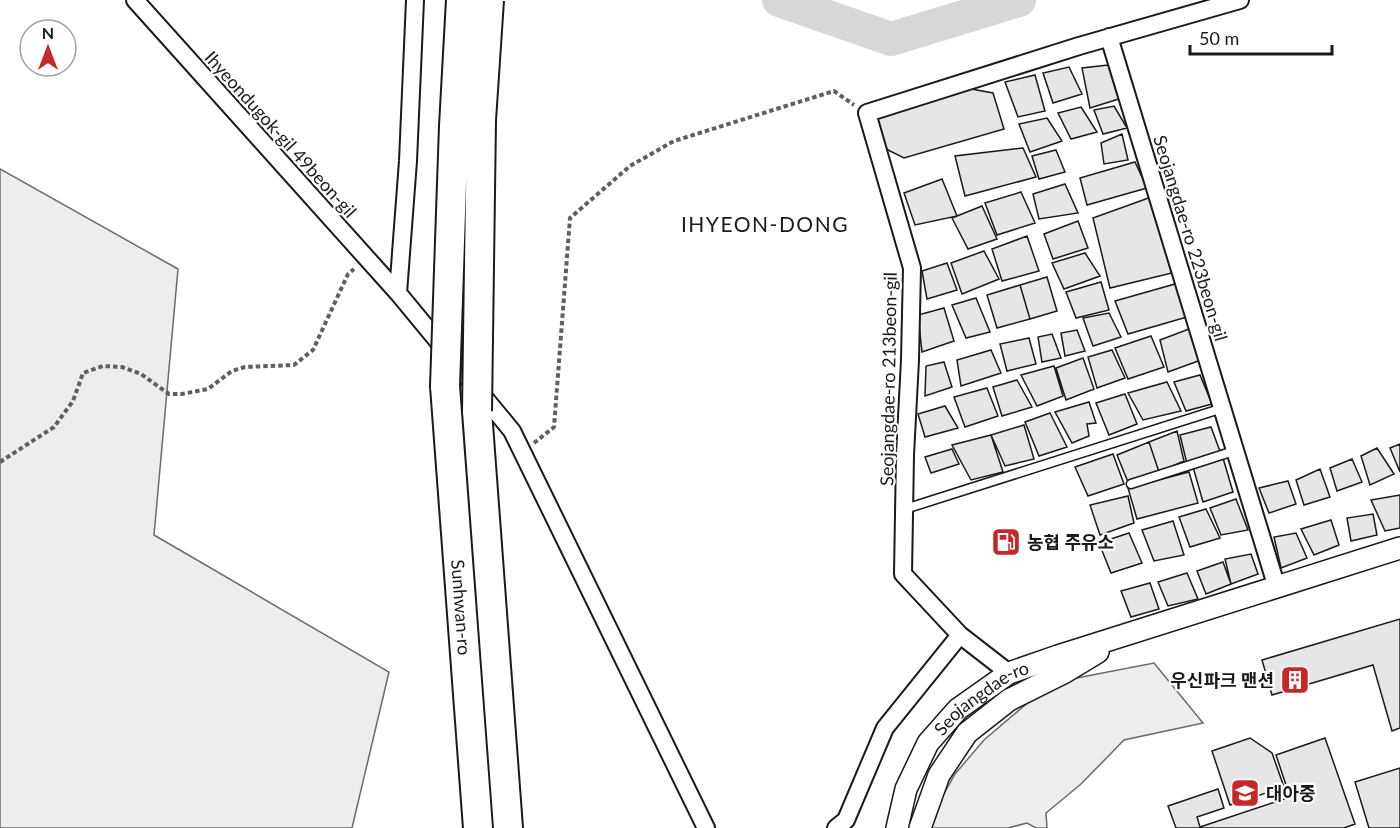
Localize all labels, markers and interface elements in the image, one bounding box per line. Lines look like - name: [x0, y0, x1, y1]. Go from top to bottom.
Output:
- north arrow: [18, 18, 78, 78]
- scale bar: [1190, 18, 1332, 56]
- text: N: [42, 23, 54, 42]
- text: 50 m: [1199, 27, 1239, 49]
- street label: Ihyeondugok-gil 49beon-gil: [200, 46, 362, 222]
- street label: Seojangdae-ro 223beon-gil: [1149, 132, 1233, 344]
- district label: IHYEON-DONG: [681, 211, 849, 236]
- street label: Seojangdae-ro 213beon-gil: [875, 272, 901, 486]
- fuel station icon: 농협 주유소: [990, 526, 1022, 558]
- place label: 농협 주유소: [1027, 531, 1114, 553]
- street label: Sunhwan-ro: [447, 559, 476, 656]
- street label: Seojangdae-ro: [929, 656, 1032, 740]
- building icon: 우신파크 맨션: [1279, 664, 1311, 696]
- place label: 우신파크 맨션: [1170, 669, 1274, 691]
- school or university icon: 대아중: [1229, 777, 1261, 809]
- place label: 대아중: [1266, 782, 1316, 804]

